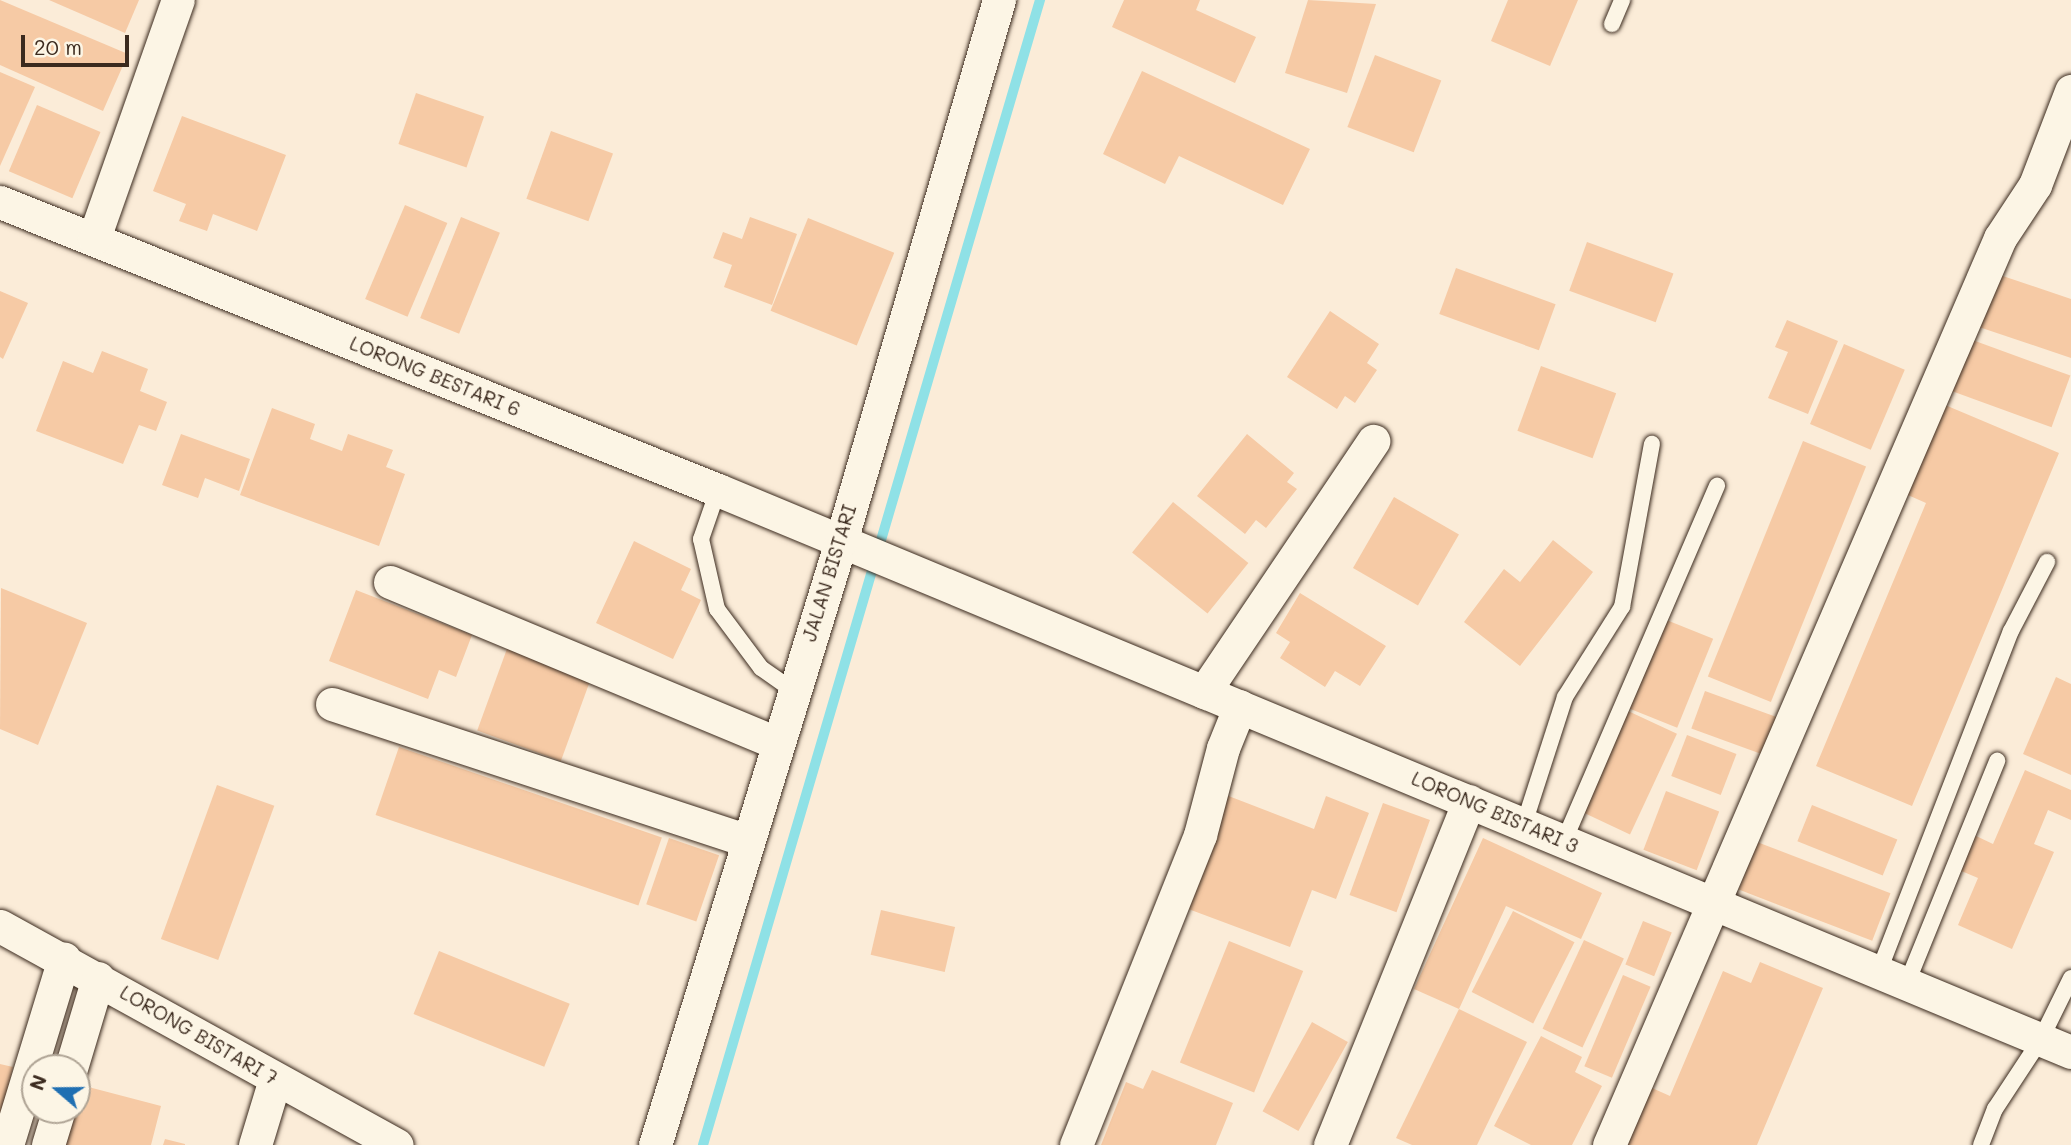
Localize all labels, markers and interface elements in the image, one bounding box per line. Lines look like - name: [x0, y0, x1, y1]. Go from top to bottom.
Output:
- scale bar: [24, 21, 133, 65]
- text: 20 m: [34, 33, 82, 60]
- street label: LORONG BESTARI 6: [347, 331, 523, 421]
- street label: JALAN BISTARI: [797, 502, 861, 644]
- street label: LORONG BISTARI 3: [1408, 767, 1582, 857]
- street label: LORONG BISTARI 7: [116, 981, 282, 1089]
- north arrow: [21, 1054, 91, 1124]
- text: N: [23, 1071, 52, 1093]

